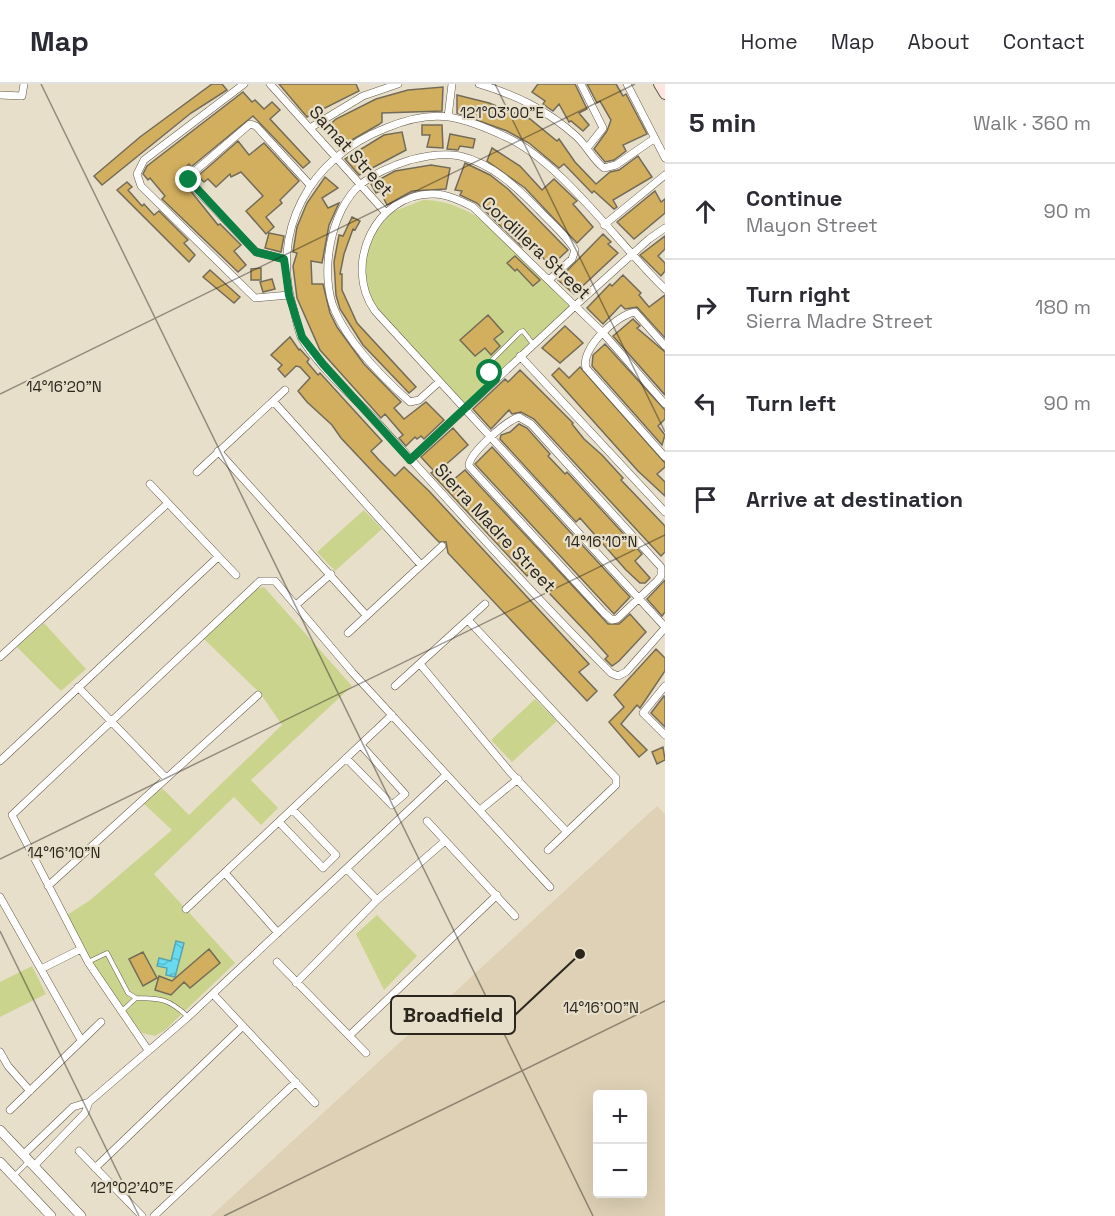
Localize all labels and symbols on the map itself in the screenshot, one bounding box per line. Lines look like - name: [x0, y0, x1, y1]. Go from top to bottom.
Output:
- street label: Samat Street: [304, 100, 398, 201]
- text: 121°03'00"E: [460, 103, 544, 122]
- route end: [175, 166, 201, 192]
- street label: Cordillera Street: [477, 191, 596, 304]
- route start: [476, 359, 502, 385]
- text: 14°16'20"N: [26, 377, 102, 396]
- street label: Sierra Madre Street: [430, 458, 561, 597]
- text: 14°16'10"N: [565, 532, 637, 551]
- text: 14°16'10"N: [28, 843, 100, 862]
- callout: Broadfield: [391, 996, 515, 1034]
- text: 14°16'00"N: [563, 998, 639, 1017]
- text: Broadfield: [403, 1002, 503, 1028]
- text: 121°02'40"E: [91, 1178, 173, 1197]

